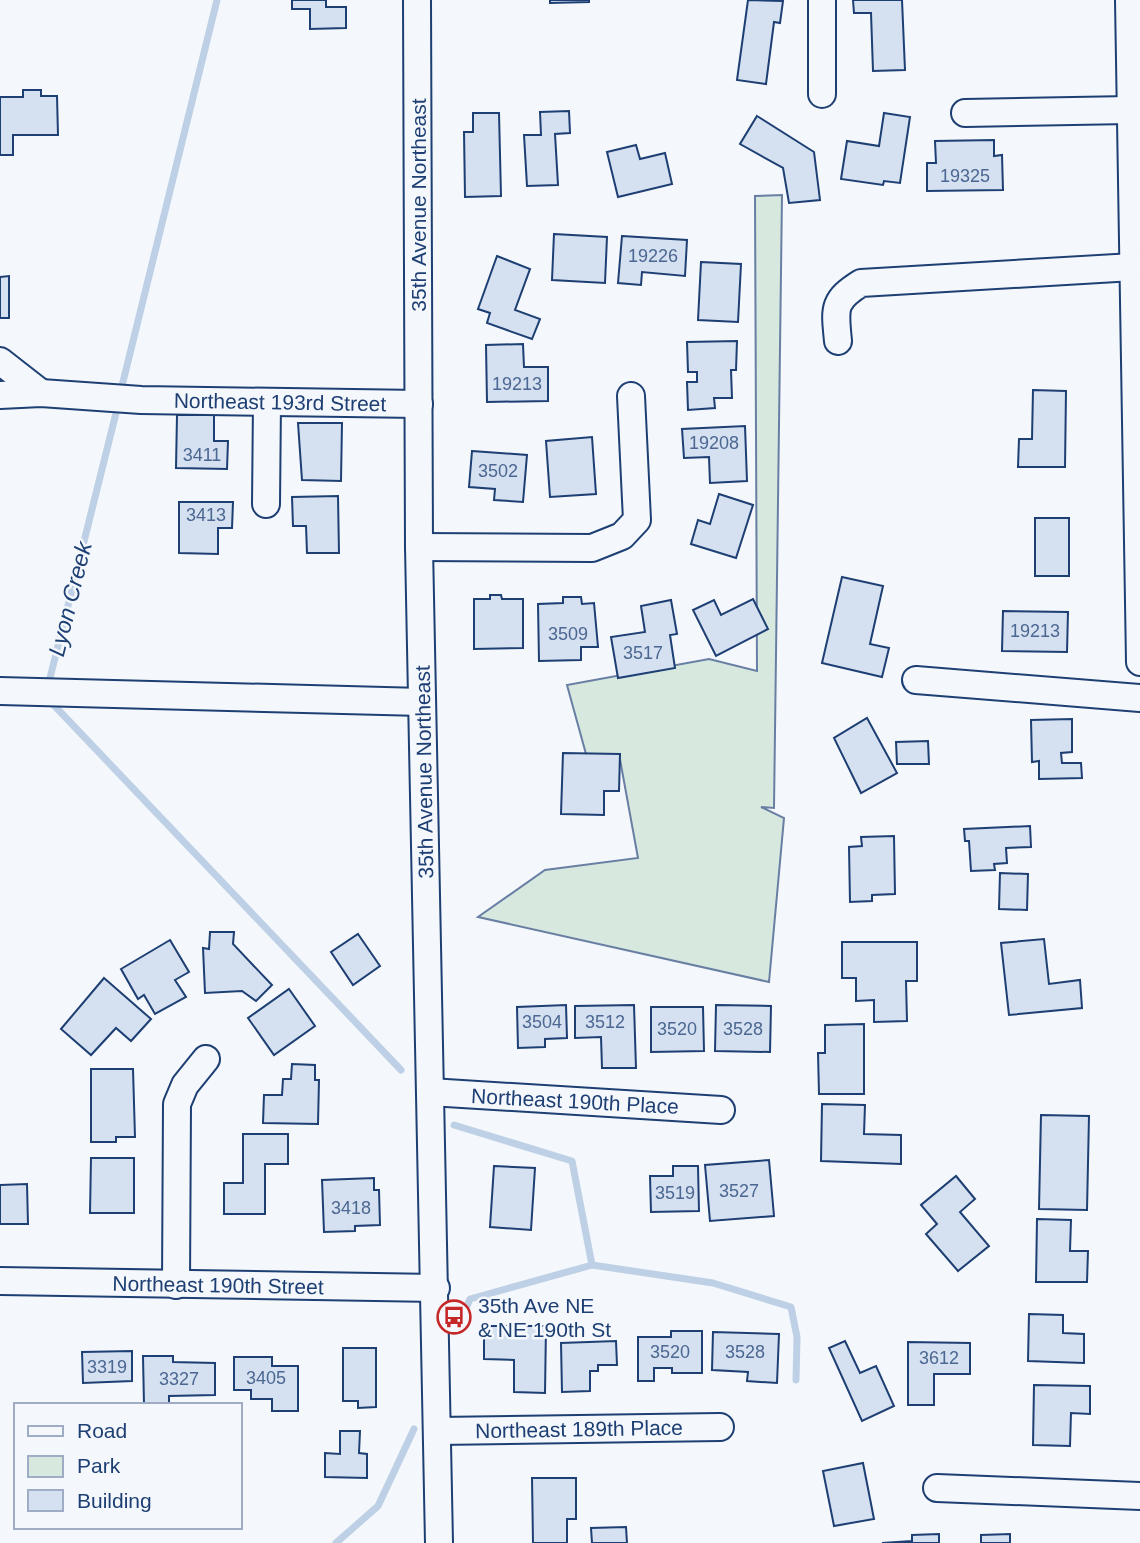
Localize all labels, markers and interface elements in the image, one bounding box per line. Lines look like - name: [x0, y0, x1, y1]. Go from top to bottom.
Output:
- street label: 35th Avenue Northeast: [407, 98, 430, 312]
- house number: 19325: [940, 166, 990, 186]
- house number: 19226: [628, 246, 678, 266]
- house number: 19213: [492, 374, 542, 394]
- street label: Northeast 193rd Street: [174, 389, 387, 415]
- house number: 19208: [689, 433, 739, 453]
- house number: 3411: [183, 445, 221, 465]
- house number: 3502: [478, 461, 518, 481]
- house number: 3413: [186, 505, 226, 525]
- water label: Lyon Creek: [43, 538, 97, 659]
- house number: 19213: [1010, 621, 1060, 641]
- house number: 3509: [548, 624, 588, 644]
- house number: 3517: [623, 643, 663, 663]
- street label: 35th Avenue Northeast: [411, 665, 437, 879]
- house number: 3504: [522, 1012, 562, 1032]
- house number: 3512: [585, 1012, 625, 1032]
- house number: 3520: [657, 1019, 697, 1039]
- house number: 3528: [723, 1019, 763, 1039]
- street label: Northeast 190th Place: [471, 1084, 679, 1118]
- house number: 3527: [719, 1181, 759, 1201]
- house number: 3519: [655, 1183, 695, 1203]
- house number: 3418: [331, 1198, 371, 1218]
- street label: Northeast 190th Street: [112, 1272, 324, 1298]
- place label: 35th Ave NE & NE 190th St: [478, 1294, 611, 1341]
- bus stop icon: 35th Ave NE & NE 190th St: [435, 1298, 473, 1336]
- house number: 3520: [650, 1342, 690, 1362]
- house number: 3528: [725, 1342, 765, 1362]
- house number: 3612: [919, 1348, 959, 1368]
- house number: 3319: [87, 1357, 127, 1377]
- house number: 3405: [246, 1368, 286, 1388]
- house number: 3327: [159, 1369, 199, 1389]
- legend: [14, 1403, 242, 1529]
- street label: Northeast 189th Place: [475, 1416, 683, 1442]
- text: Road: [77, 1419, 127, 1442]
- text: Park: [77, 1454, 121, 1477]
- text: Building: [77, 1489, 152, 1512]

